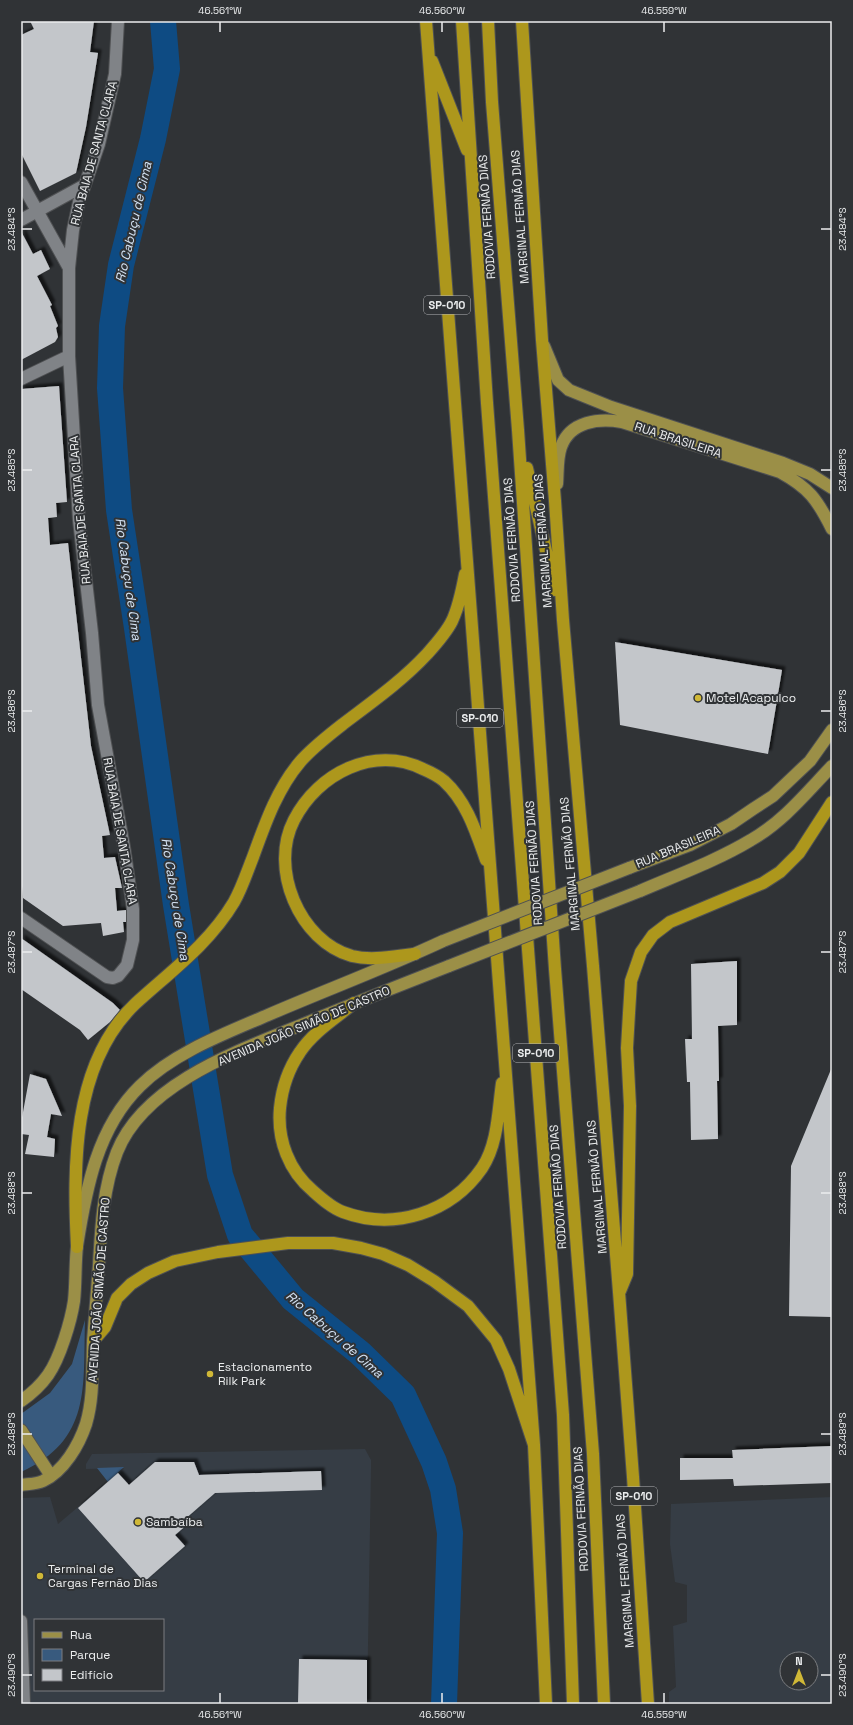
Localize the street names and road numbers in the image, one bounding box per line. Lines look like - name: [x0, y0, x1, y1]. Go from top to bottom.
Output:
- street label: RUA BAIA DE SANTA CLARA: [67, 79, 121, 227]
- street label: MARGINAL FERNÃO DIAS: [507, 149, 533, 285]
- street label: RODOVIA FERNÃO DIAS: [475, 154, 499, 280]
- road number: SP-010: [424, 296, 470, 314]
- street label: RUA BRASILEIRA: [632, 418, 724, 462]
- street label: RUA BAIA DE SANTA CLARA: [66, 435, 94, 585]
- street label: MARGINAL FERNÃO DIAS: [530, 473, 556, 609]
- street label: RODOVIA FERNÃO DIAS: [500, 477, 524, 603]
- road number: SP-010: [457, 709, 503, 727]
- street label: RUA BAIA DE SANTA CLARA: [99, 756, 141, 906]
- street label: MARGINAL FERNÃO DIAS: [556, 796, 584, 932]
- street label: RODOVIA FERNÃO DIAS: [522, 800, 546, 926]
- street label: RUA BRASILEIRA: [633, 822, 723, 872]
- street label: AVENIDA JOÃO SIMÃO DE CASTRO: [215, 982, 393, 1070]
- road number: SP-010: [513, 1044, 559, 1062]
- street label: MARGINAL FERNÃO DIAS: [583, 1119, 611, 1255]
- street label: RODOVIA FERNÃO DIAS: [546, 1124, 570, 1250]
- street label: AVENIDA JOÃO SIMÃO DE CASTRO: [85, 1197, 113, 1383]
- street label: RODOVIA FERNÃO DIAS: [570, 1446, 592, 1572]
- road number: SP-010: [611, 1487, 657, 1505]
- street label: MARGINAL FERNÃO DIAS: [612, 1513, 638, 1649]

